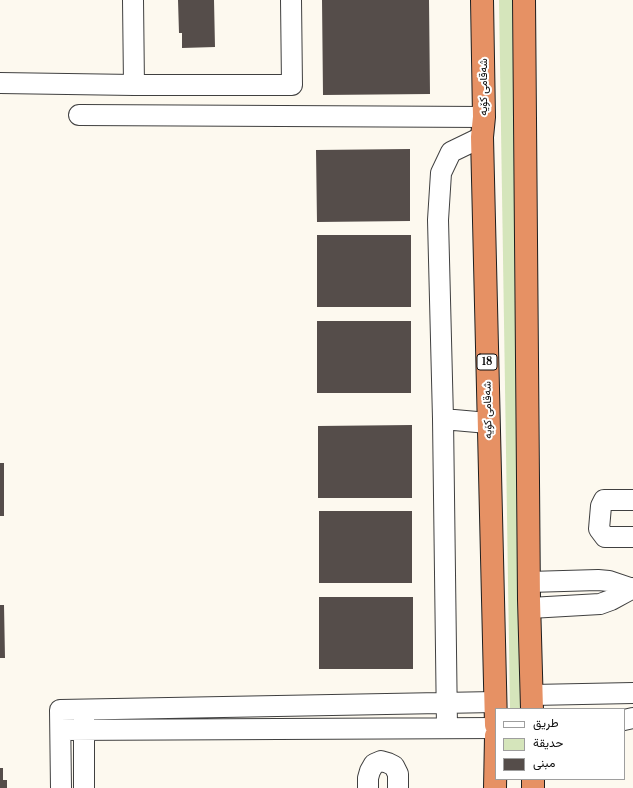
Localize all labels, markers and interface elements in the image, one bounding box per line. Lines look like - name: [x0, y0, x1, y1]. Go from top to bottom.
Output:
- street label: شەقامی کۆیە: [477, 58, 491, 116]
- road number: 18: [477, 354, 497, 370]
- street label: شەقامی کۆیە: [481, 381, 495, 439]
- legend: [495, 708, 625, 780]
- text: طريق: [533, 715, 558, 730]
- text: حديقة: [533, 735, 563, 750]
- text: مبنى: [533, 755, 555, 770]

